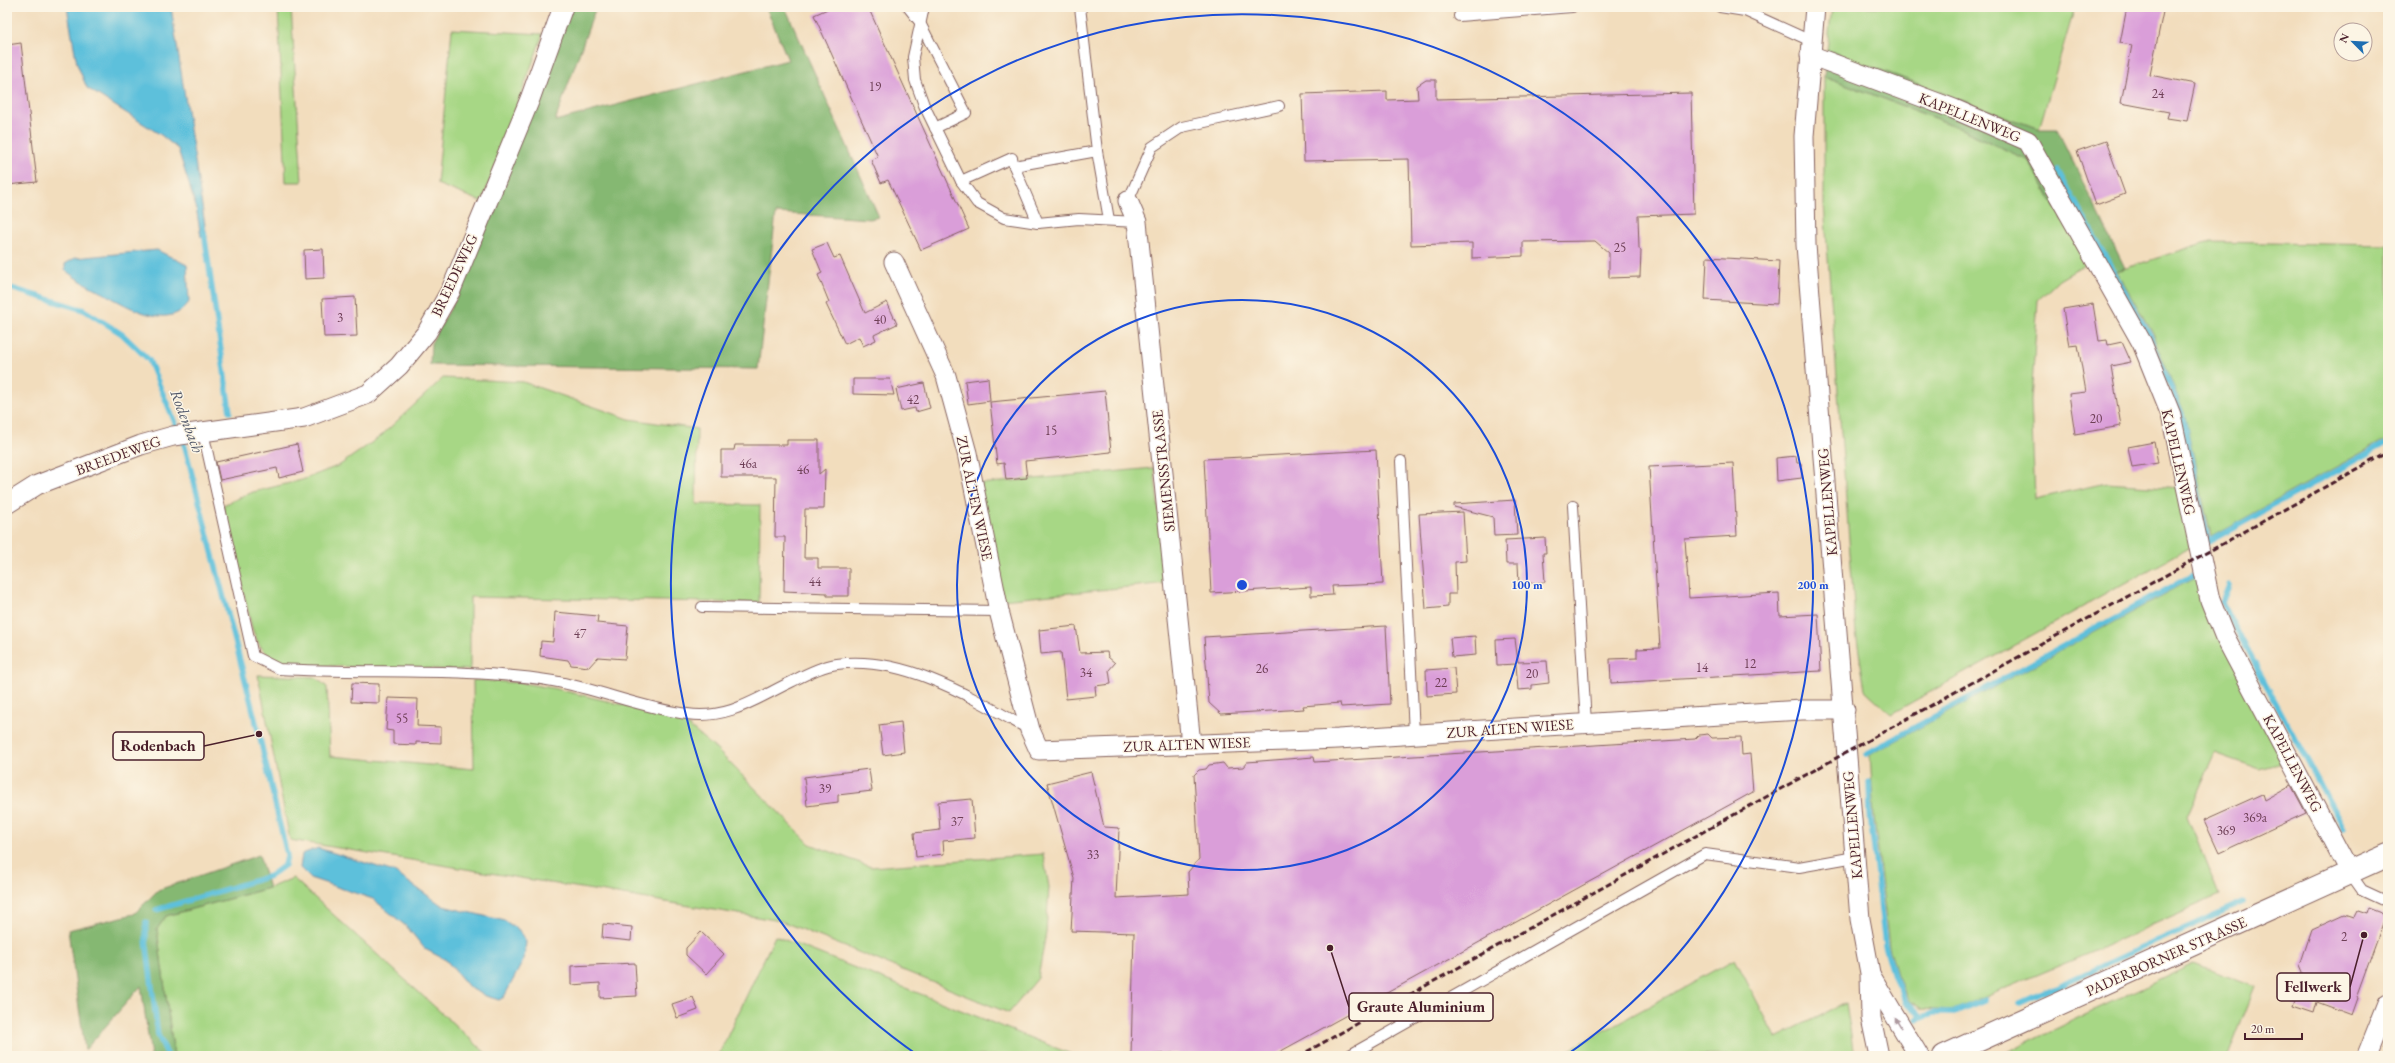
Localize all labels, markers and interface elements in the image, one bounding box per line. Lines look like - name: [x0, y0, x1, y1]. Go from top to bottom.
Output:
- north arrow: [2333, 22, 2373, 62]
- text: N: [2336, 31, 2352, 45]
- house number: 19: [869, 78, 882, 95]
- house number: 24: [2152, 85, 2165, 102]
- street label: KAPELLENWEG: [1916, 88, 2024, 146]
- street label: BREEDEWEG: [427, 230, 482, 319]
- house number: 25: [1614, 239, 1626, 256]
- house number: 3: [337, 309, 343, 326]
- house number: 40: [874, 311, 886, 328]
- water label: Rodenbach: [165, 386, 209, 456]
- house number: 42: [907, 391, 920, 408]
- street label: KAPELLENWEG: [2158, 407, 2200, 517]
- street label: SIEMENSSTRASSE: [1147, 409, 1179, 533]
- house number: 20: [2090, 410, 2102, 427]
- house number: 15: [1045, 422, 1057, 439]
- street label: BREEDEWEG: [73, 431, 163, 479]
- street label: ZUR ALTEN WIESE: [952, 434, 998, 563]
- street label: KAPELLENWEG: [1813, 447, 1841, 557]
- house number: 46a: [739, 455, 758, 472]
- house number: 46: [797, 461, 809, 478]
- house number: 44: [809, 573, 822, 590]
- text: 100 m: [1511, 577, 1543, 593]
- text: 200 m: [1797, 577, 1829, 593]
- centre of rings: [1235, 578, 1249, 592]
- house number: 47: [574, 625, 587, 642]
- house number: 12: [1744, 655, 1757, 672]
- house number: 14: [1696, 659, 1709, 676]
- house number: 26: [1256, 660, 1268, 677]
- house number: 34: [1080, 664, 1093, 681]
- house number: 20: [1526, 665, 1538, 682]
- house number: 22: [1435, 674, 1448, 691]
- house number: 55: [396, 710, 408, 727]
- street label: KAPELLENWEG: [2259, 711, 2327, 815]
- street label: ZUR ALTEN WIESE: [1446, 714, 1575, 742]
- callout: Rodenbach: [113, 732, 204, 760]
- street label: ZUR ALTEN WIESE: [1123, 732, 1251, 756]
- text: Rodenbach: [120, 735, 196, 756]
- street label: KAPELLENWEG: [1838, 770, 1866, 880]
- house number: 39: [819, 780, 832, 797]
- house number: 369a: [2243, 809, 2268, 826]
- house number: 37: [951, 813, 964, 830]
- house number: 369: [2217, 822, 2236, 839]
- house number: 33: [1087, 846, 1099, 863]
- street label: PADERBORNER STRASSE: [2083, 912, 2250, 1000]
- house number: 2: [2341, 928, 2348, 945]
- callout: Fellwerk: [2277, 973, 2350, 1001]
- text: Fellwerk: [2284, 976, 2342, 997]
- callout: Graute Aluminium: [1349, 993, 1493, 1021]
- text: Graute Aluminium: [1357, 996, 1485, 1017]
- scale bar: [2245, 1015, 2302, 1041]
- one-way arrow: [1895, 1017, 1902, 1029]
- text: 20 m: [2251, 1021, 2275, 1037]

